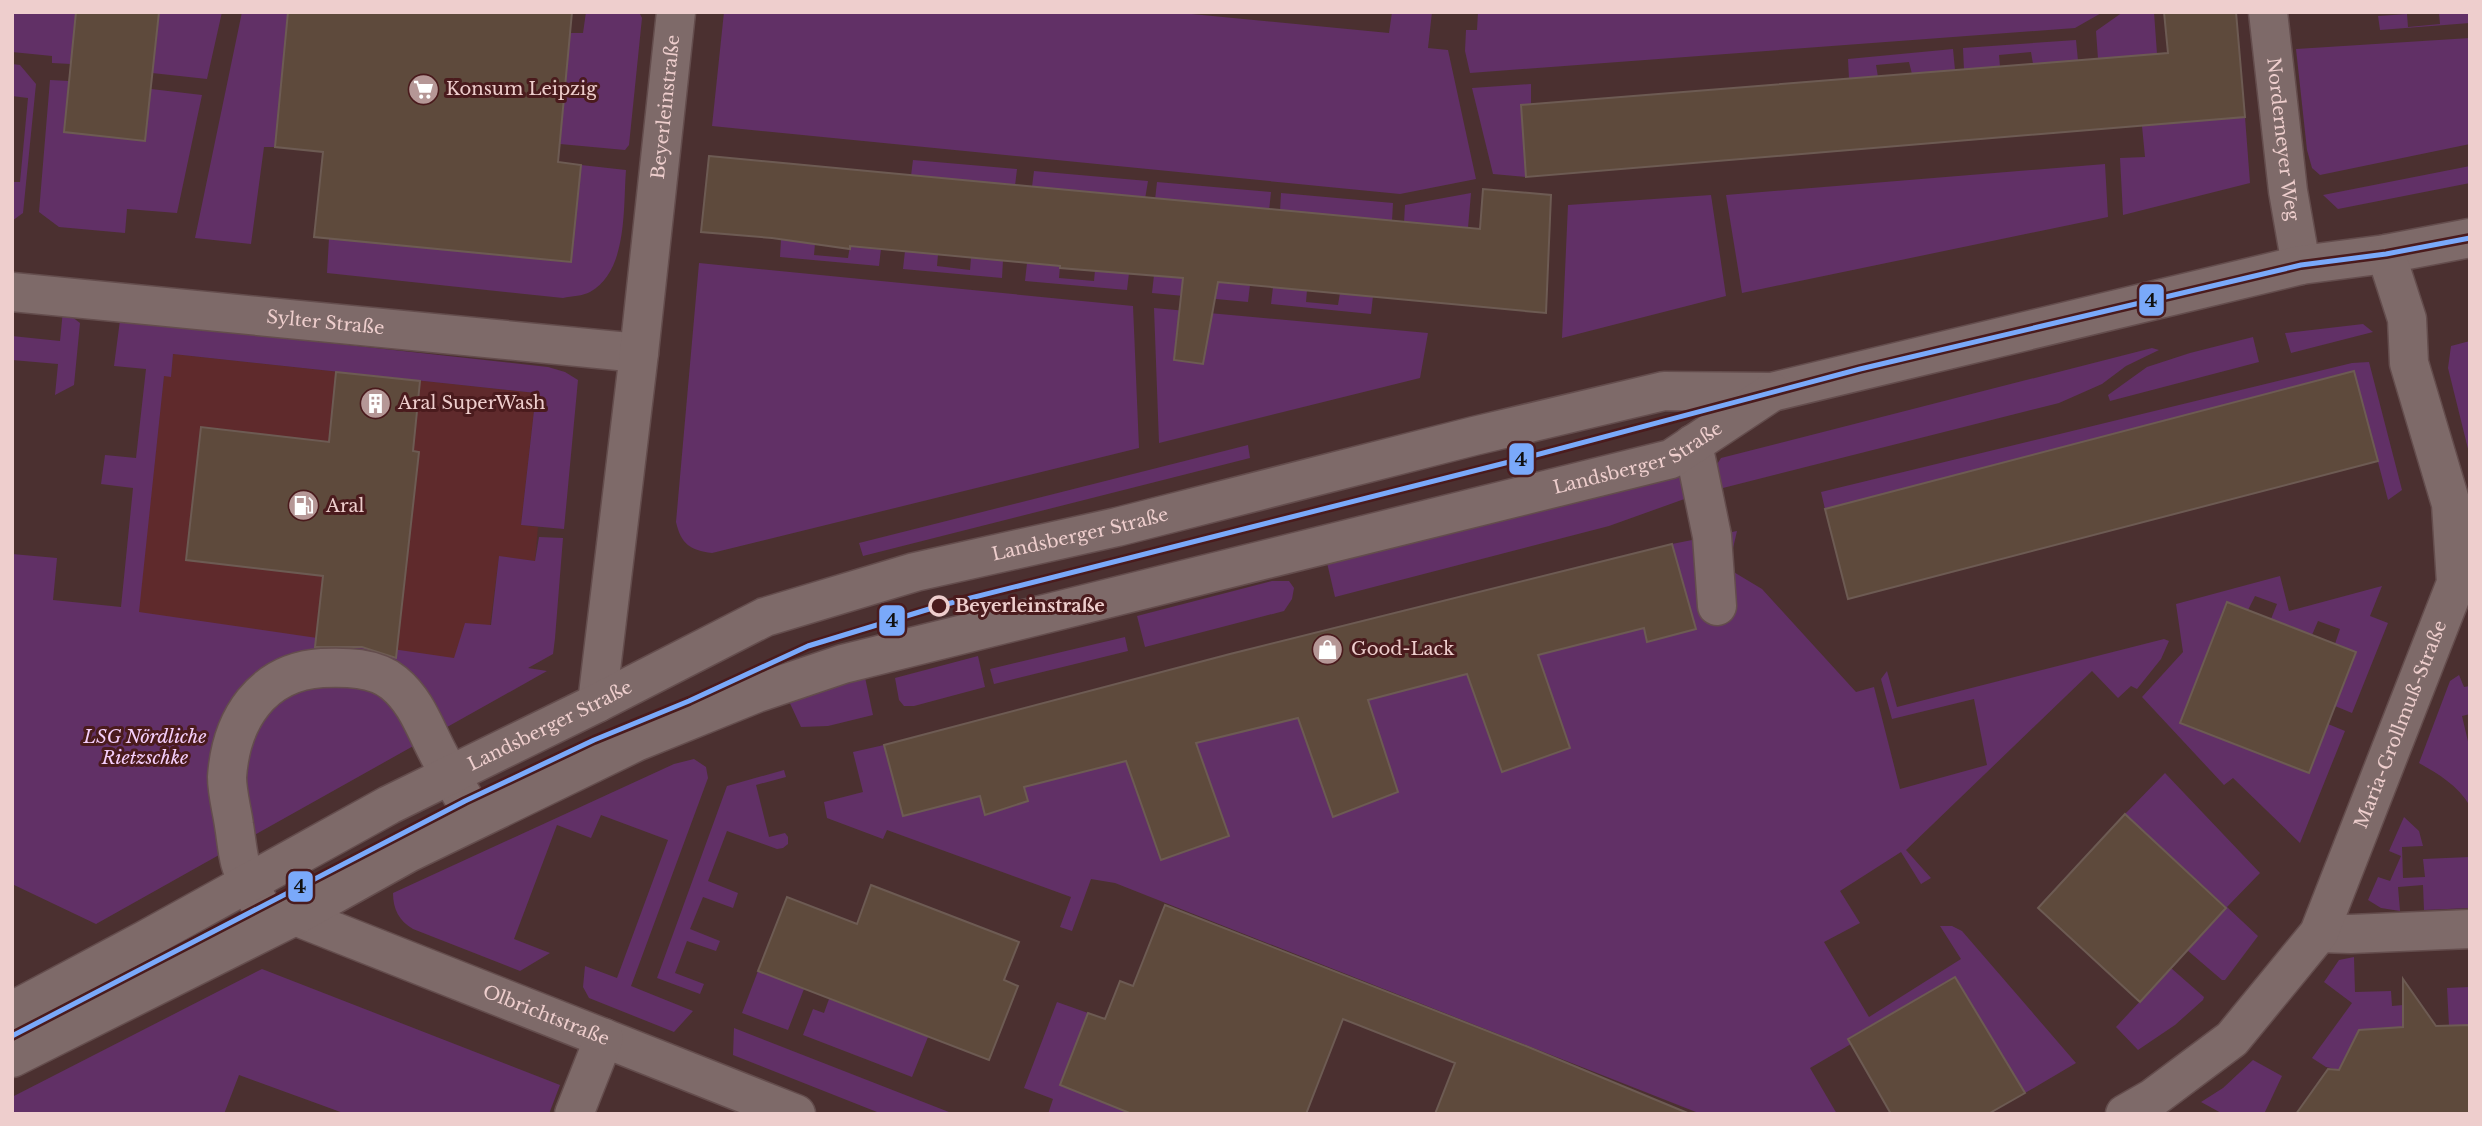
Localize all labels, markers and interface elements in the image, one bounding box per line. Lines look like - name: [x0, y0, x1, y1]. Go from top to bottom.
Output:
- street label: Beyerleinstraße: [647, 34, 684, 180]
- street label: Norderneyer Weg: [2262, 56, 2304, 223]
- supermarket icon: Konsum Leipzig: [406, 72, 440, 106]
- place label: Konsum Leipzig: [446, 78, 597, 100]
- line badge: 4: [2138, 283, 2165, 317]
- text: 4: [2145, 289, 2157, 312]
- street label: Sylter Straße: [265, 306, 386, 339]
- building icon: Aral SuperWash: [358, 386, 392, 420]
- place label: Aral SuperWash: [397, 392, 546, 414]
- street label: Landsberger Straße: [1551, 417, 1727, 499]
- line badge: 4: [1508, 442, 1535, 476]
- text: 4: [1515, 448, 1527, 471]
- fuel station icon: Aral: [286, 489, 320, 523]
- place label: Aral: [325, 495, 364, 517]
- street label: Landsberger Straße: [990, 503, 1171, 566]
- place label: Beyerleinstraße: [955, 595, 1105, 617]
- marker: Beyerleinstraße: [929, 596, 949, 616]
- line badge: 4: [878, 604, 906, 637]
- text: 4: [886, 609, 898, 632]
- street label: Maria-Grollmuß-Straße: [2350, 617, 2451, 832]
- shop icon: Good-Lack: [1311, 632, 1345, 666]
- place label: Good-Lack: [1351, 638, 1454, 660]
- street label: Landsberger Straße: [464, 676, 636, 776]
- park label: LSG Nördliche Rietzschke: [82, 726, 207, 769]
- line badge: 4: [287, 870, 314, 903]
- text: 4: [294, 875, 306, 898]
- street label: Olbrichtstraße: [480, 980, 613, 1050]

